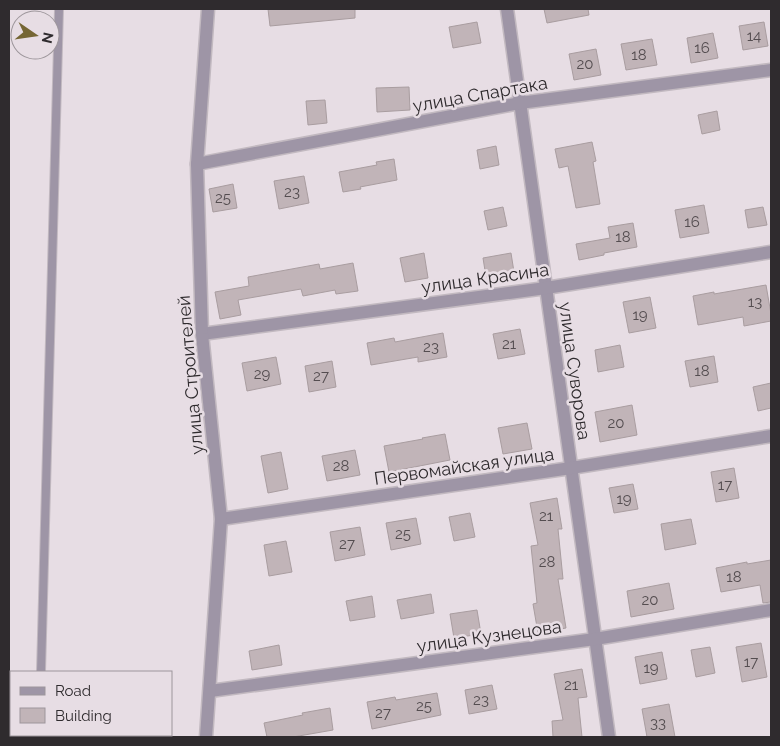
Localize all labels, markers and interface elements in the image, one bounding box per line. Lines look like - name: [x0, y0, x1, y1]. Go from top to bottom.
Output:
- north arrow: [10, 10, 60, 60]
- house number: 14: [747, 27, 761, 45]
- text: N: [39, 31, 57, 45]
- house number: 16: [694, 39, 710, 57]
- house number: 18: [631, 46, 647, 64]
- house number: 20: [577, 55, 594, 73]
- street label: улица Спартака: [411, 72, 549, 116]
- house number: 23: [284, 183, 300, 201]
- house number: 25: [215, 189, 231, 207]
- house number: 16: [684, 213, 700, 231]
- house number: 18: [615, 228, 631, 246]
- street label: улица Красина: [420, 259, 550, 297]
- house number: 13: [748, 293, 762, 311]
- street label: улица Строителей: [173, 295, 207, 455]
- street label: улица Суворова: [555, 301, 595, 441]
- house number: 19: [632, 306, 648, 324]
- house number: 21: [502, 335, 517, 353]
- house number: 23: [423, 338, 439, 356]
- house number: 18: [694, 362, 710, 380]
- house number: 29: [254, 365, 271, 383]
- house number: 27: [313, 367, 329, 385]
- house number: 20: [608, 414, 625, 432]
- street label: Первомайская улица: [373, 443, 555, 489]
- house number: 28: [333, 457, 349, 475]
- house number: 17: [718, 476, 732, 494]
- house number: 19: [616, 490, 632, 508]
- house number: 21: [539, 507, 554, 525]
- house number: 25: [395, 525, 411, 543]
- house number: 27: [339, 535, 355, 553]
- house number: 28: [539, 553, 555, 571]
- house number: 18: [726, 568, 742, 586]
- house number: 20: [642, 591, 659, 609]
- street label: улица Кузнецова: [415, 615, 563, 657]
- house number: 17: [744, 653, 758, 671]
- house number: 19: [643, 659, 659, 677]
- legend: [10, 671, 172, 736]
- house number: 21: [564, 676, 579, 694]
- text: Road: [55, 682, 91, 700]
- house number: 23: [473, 691, 489, 709]
- house number: 25: [416, 697, 432, 715]
- house number: 27: [375, 704, 391, 722]
- text: Building: [55, 707, 112, 725]
- house number: 33: [650, 714, 666, 732]

